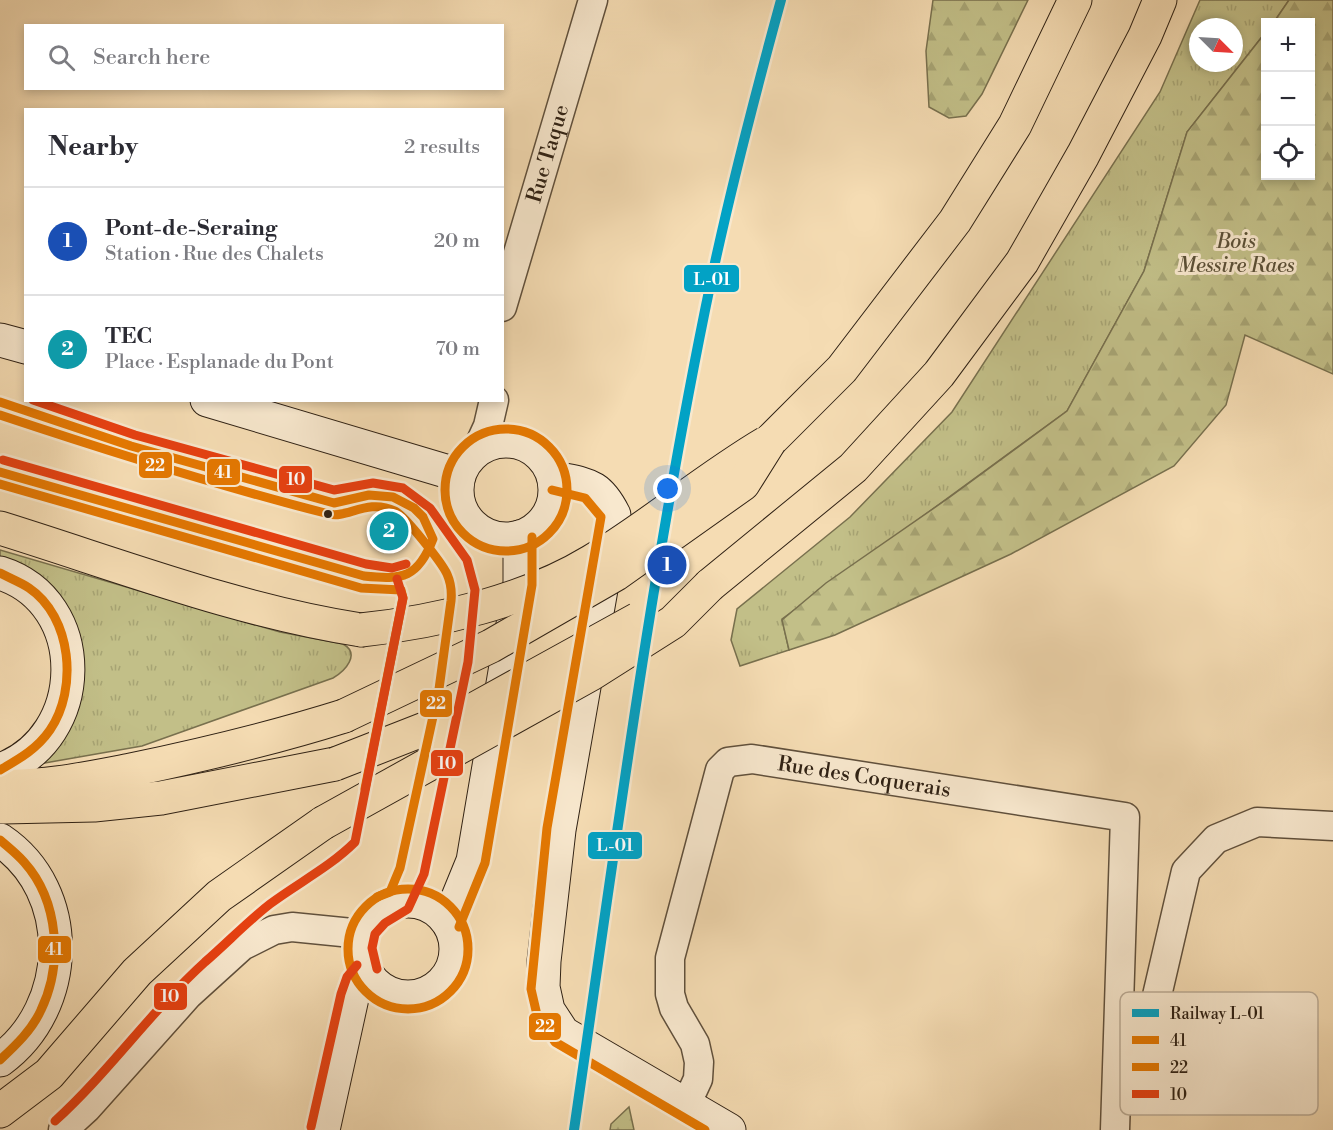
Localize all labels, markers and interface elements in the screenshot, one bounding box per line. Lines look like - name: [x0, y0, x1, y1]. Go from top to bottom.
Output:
- north arrow: [1189, 18, 1243, 72]
- map controls: [1261, 18, 1315, 180]
- button: +: [1261, 18, 1315, 72]
- search box: [24, 24, 504, 90]
- icon: search: [45, 41, 78, 74]
- text: Search here: [93, 44, 210, 71]
- button: −: [1261, 72, 1315, 126]
- street label: Rue Taque: [522, 102, 575, 206]
- button: locate: [1261, 126, 1315, 180]
- text: Nearby: [48, 131, 138, 163]
- text: 2 results: [404, 135, 480, 160]
- text: Pont-de-Seraing: [105, 215, 277, 242]
- text: 1: [63, 229, 72, 254]
- text: 20 m: [434, 229, 480, 254]
- park label: Bois Messire Raes: [1177, 229, 1295, 279]
- text: Station · Rue des Chalets: [105, 242, 324, 267]
- line badge: L-01: [683, 264, 740, 293]
- text: L-01: [694, 270, 731, 290]
- text: TEC: [105, 323, 152, 350]
- text: 2: [61, 337, 74, 362]
- text: 70 m: [436, 337, 480, 362]
- text: Place · Esplanade du Pont: [105, 350, 334, 375]
- line badge: 22: [138, 451, 173, 479]
- text: 22: [145, 456, 165, 476]
- line badge: 41: [206, 458, 241, 486]
- text: 41: [214, 463, 232, 483]
- line badge: 10: [278, 465, 313, 494]
- text: 10: [287, 470, 305, 490]
- your location: [653, 474, 682, 503]
- unlabelled marker: [322, 508, 334, 520]
- pin: 2: [370, 508, 408, 554]
- pin: 1: [648, 542, 686, 588]
- line badge: 22: [419, 689, 453, 718]
- text: 22: [426, 694, 446, 714]
- line badge: 10: [430, 749, 464, 777]
- street label: Rue des Coquerais: [776, 751, 953, 804]
- text: 10: [438, 754, 456, 774]
- line badge: L-01: [587, 831, 643, 860]
- text: L-01: [597, 836, 634, 856]
- line badge: 41: [37, 935, 72, 964]
- text: 41: [45, 940, 63, 960]
- line badge: 10: [153, 982, 188, 1011]
- text: 10: [161, 987, 179, 1007]
- legend: [1120, 992, 1318, 1115]
- text: Railway L-01: [1170, 1004, 1264, 1024]
- line badge: 22: [528, 1012, 562, 1041]
- text: 22: [535, 1017, 555, 1037]
- text: 41: [1170, 1031, 1187, 1051]
- text: 22: [1170, 1058, 1188, 1078]
- text: 10: [1170, 1085, 1187, 1105]

